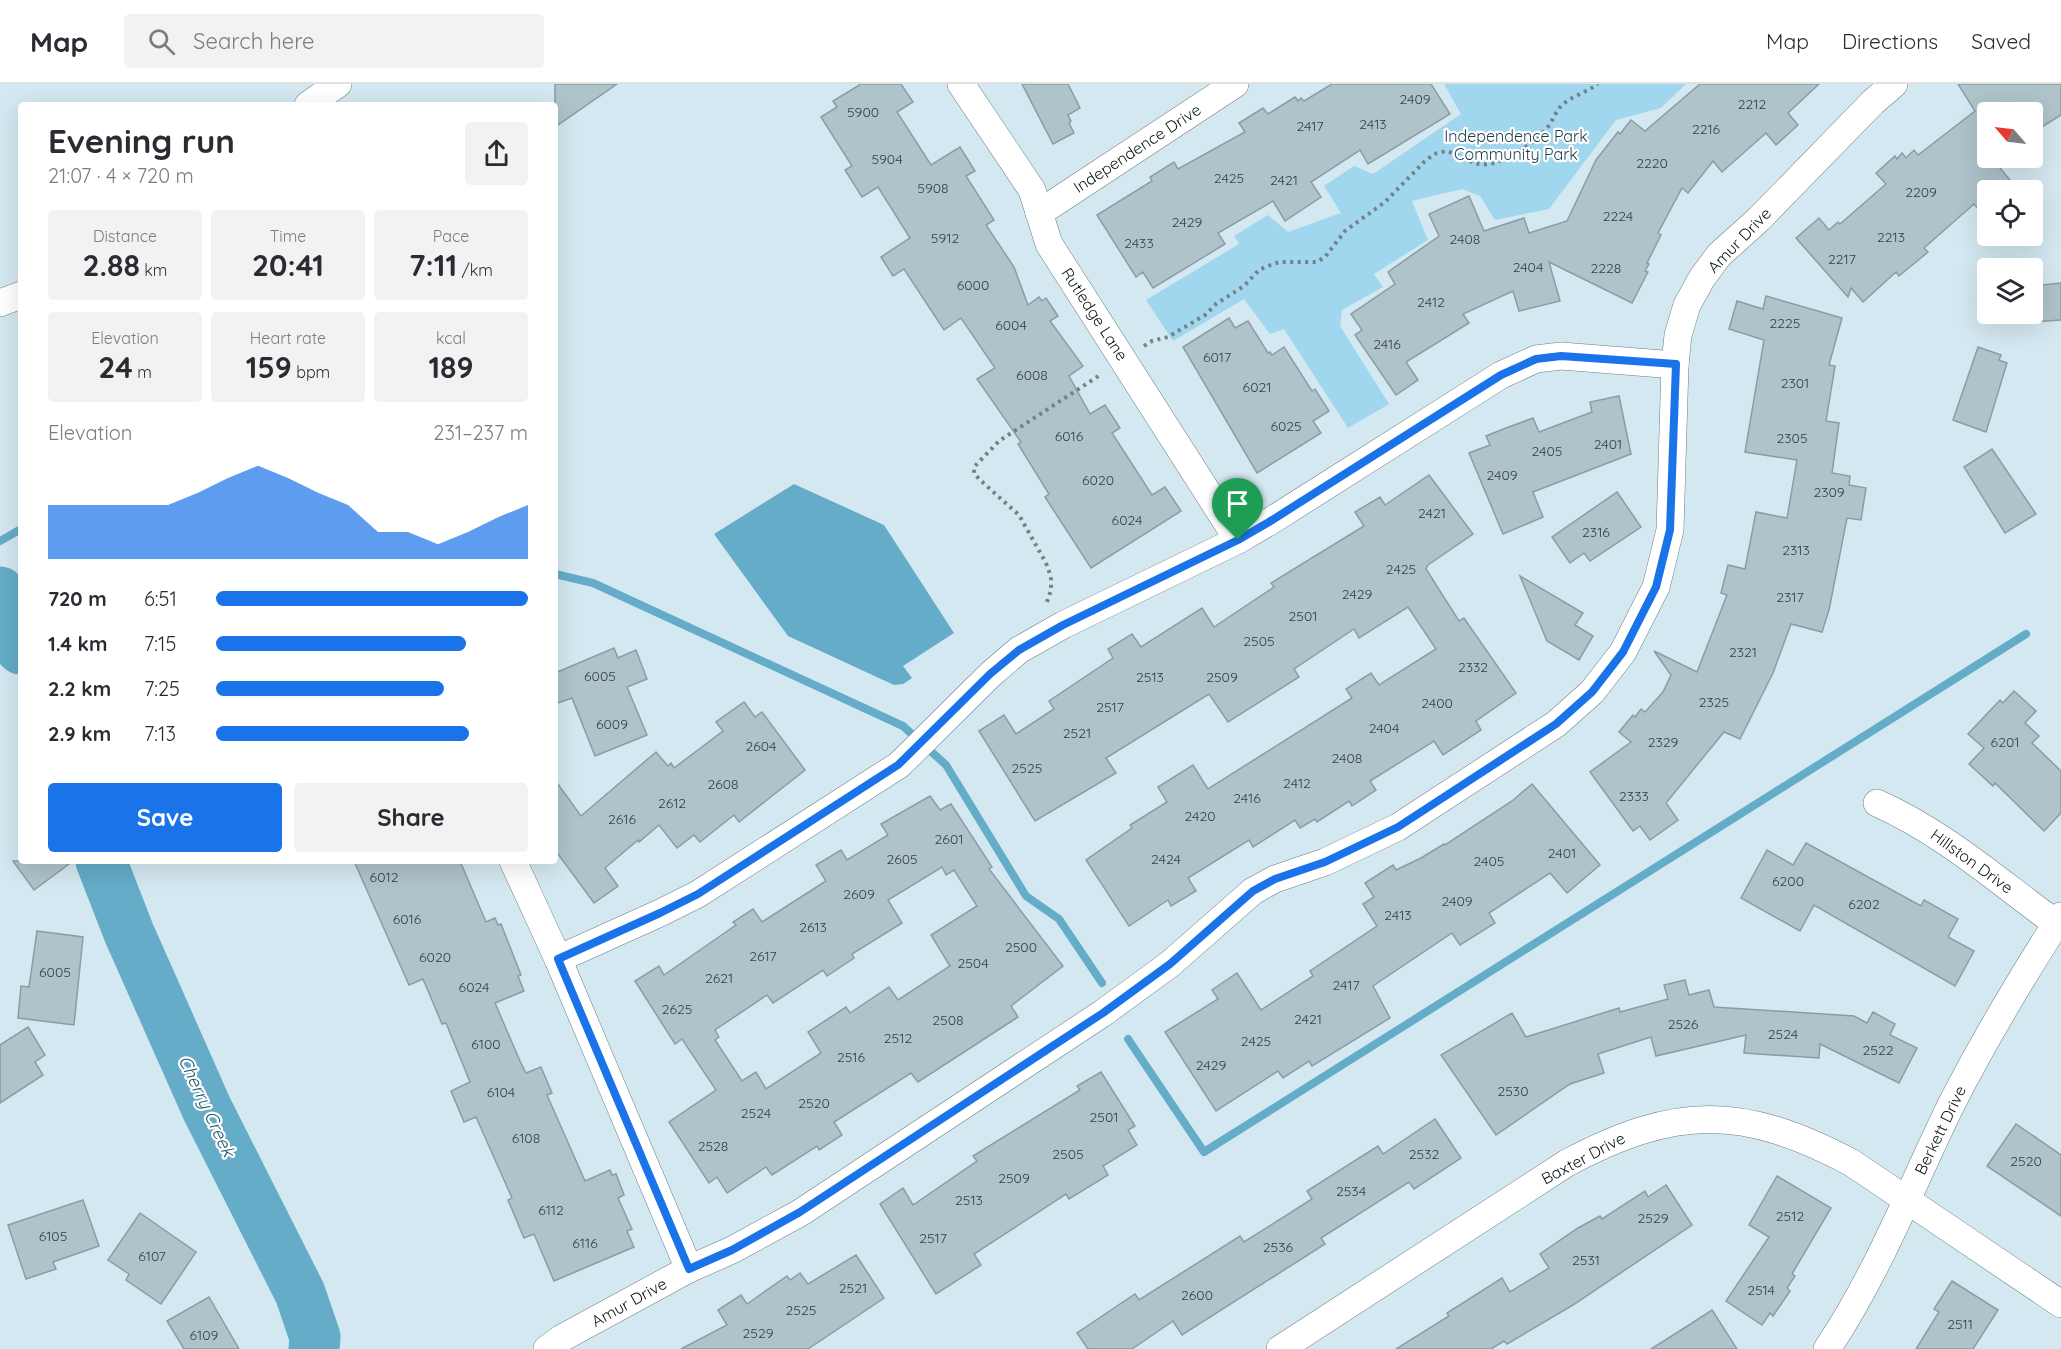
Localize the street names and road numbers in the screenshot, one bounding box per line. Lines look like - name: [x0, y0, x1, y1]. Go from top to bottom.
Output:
- street label: Independence Drive: [1069, 99, 1205, 197]
- street label: Amur Drive: [1703, 203, 1775, 277]
- street label: Rutledge Lane: [1057, 264, 1133, 364]
- street label: Hillston Drive: [1927, 824, 2017, 898]
- street label: Berkett Drive: [1910, 1082, 1970, 1178]
- street label: Baxter Drive: [1538, 1128, 1628, 1188]
- street label: Amur Drive: [588, 1273, 670, 1331]

